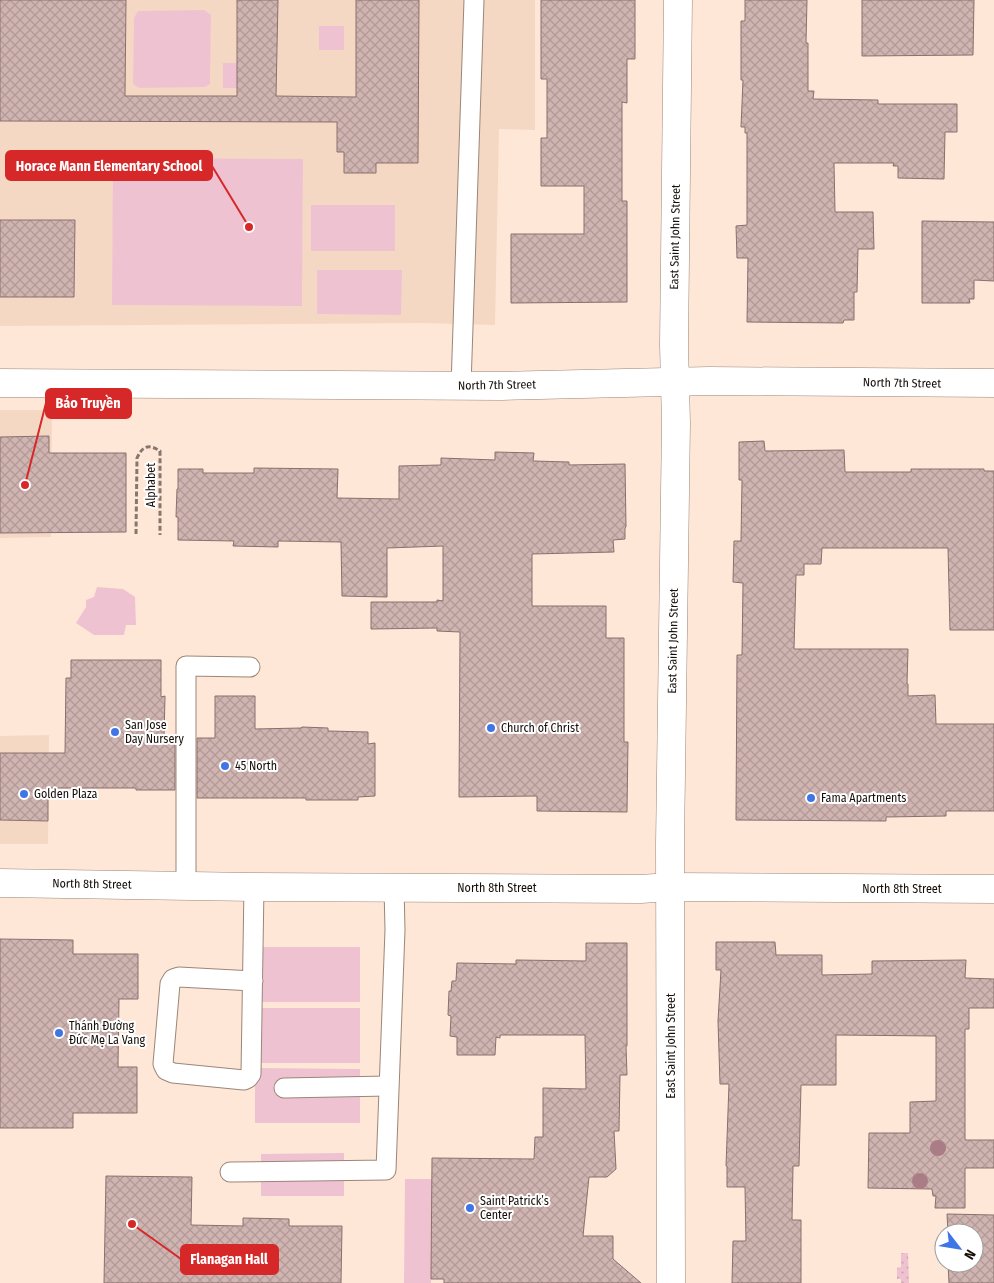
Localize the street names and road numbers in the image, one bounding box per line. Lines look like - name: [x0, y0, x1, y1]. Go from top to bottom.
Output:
- street label: East Saint John Street: [667, 184, 683, 290]
- street label: North 7th Street: [863, 375, 941, 391]
- street label: North 7th Street: [458, 377, 536, 393]
- street label: Alphabet: [144, 463, 158, 507]
- street label: East Saint John Street: [665, 588, 681, 694]
- street label: North 8th Street: [52, 876, 132, 892]
- street label: North 8th Street: [457, 881, 537, 895]
- street label: North 8th Street: [862, 882, 942, 896]
- street label: East Saint John Street: [664, 993, 678, 1099]

